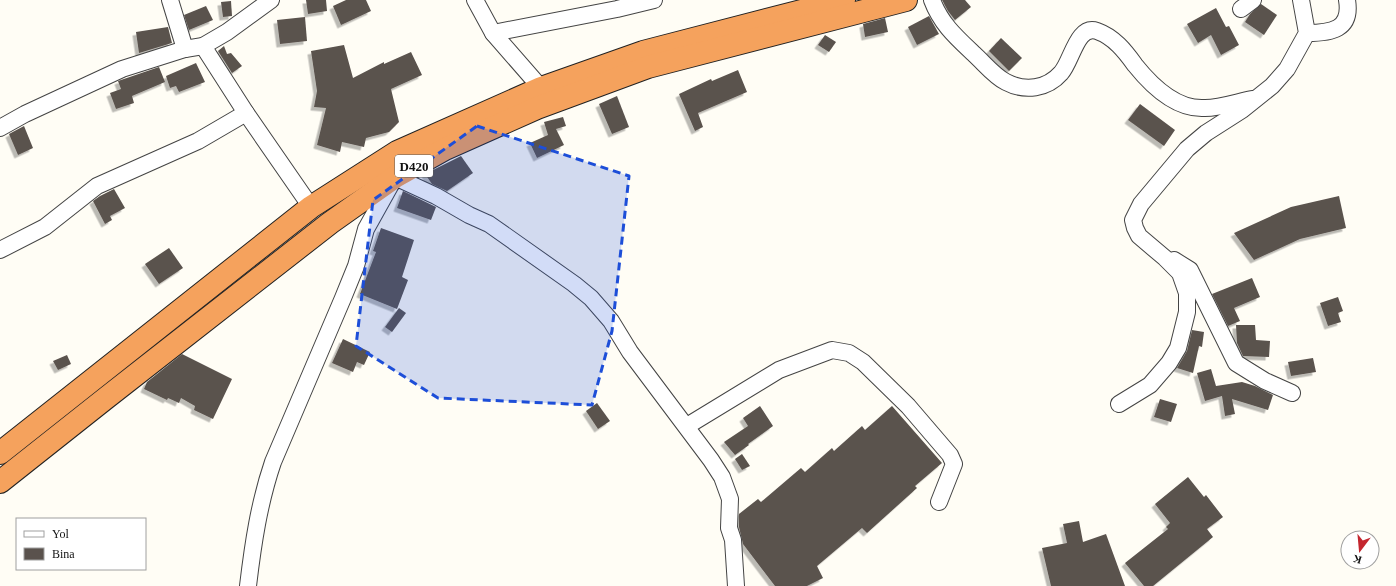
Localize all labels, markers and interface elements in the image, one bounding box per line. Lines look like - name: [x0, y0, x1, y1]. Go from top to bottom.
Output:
- road number: D420: [395, 155, 433, 177]
- legend: [16, 518, 146, 570]
- text: Yol: [52, 527, 69, 541]
- north arrow: [1340, 530, 1380, 570]
- text: Bina: [52, 547, 75, 561]
- text: K: [1351, 553, 1363, 567]

